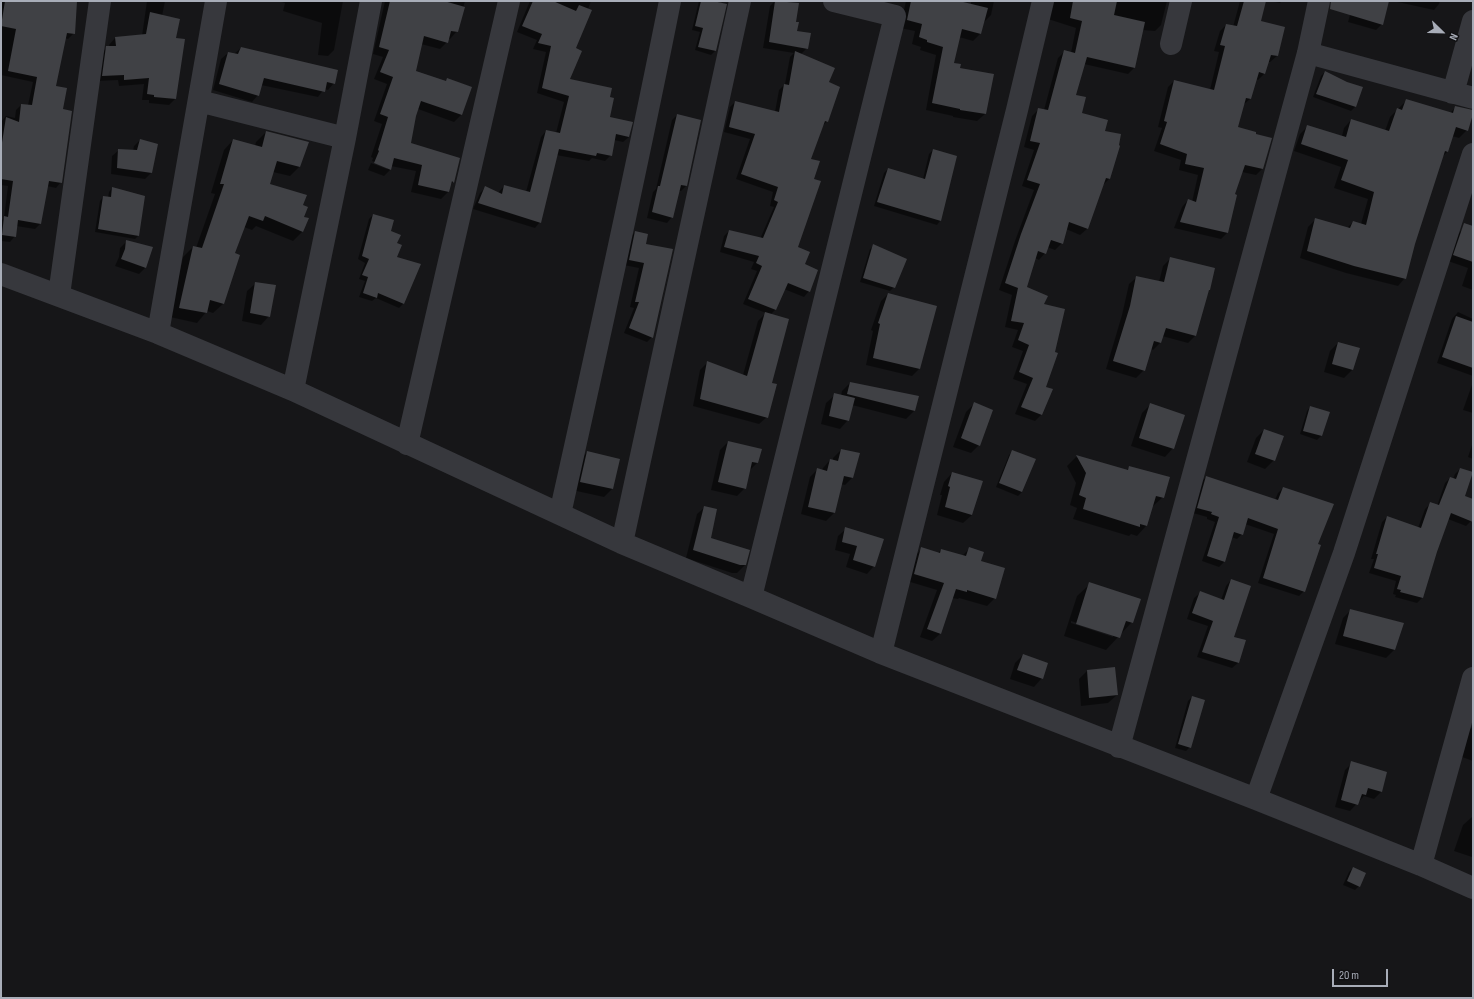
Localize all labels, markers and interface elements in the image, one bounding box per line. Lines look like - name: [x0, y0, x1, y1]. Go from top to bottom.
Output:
- north arrow: [1422, 12, 1462, 52]
- text: N: [1446, 32, 1461, 42]
- scale bar: [1334, 961, 1390, 987]
- text: 20 m: [1339, 968, 1359, 983]

